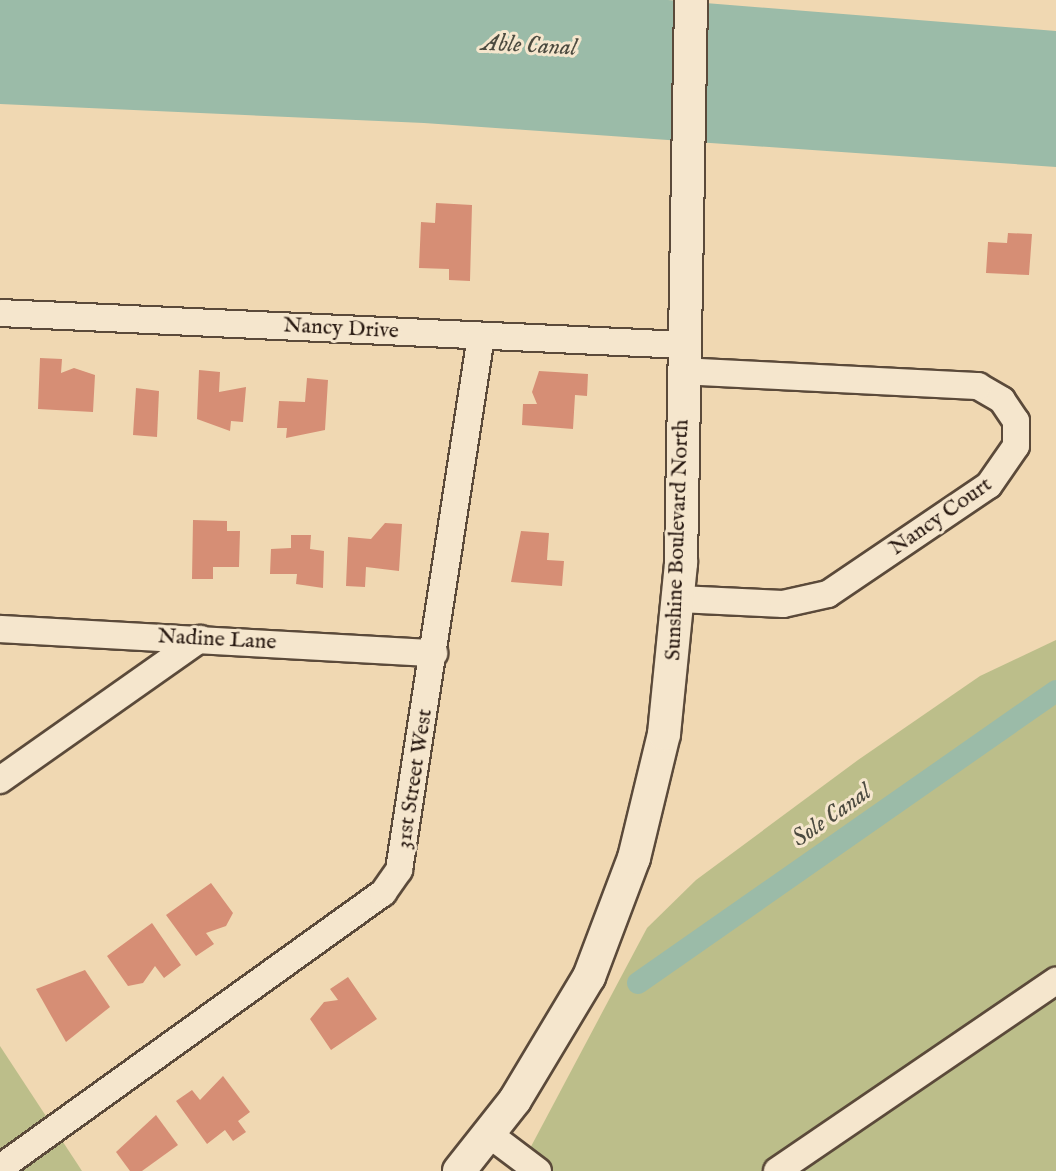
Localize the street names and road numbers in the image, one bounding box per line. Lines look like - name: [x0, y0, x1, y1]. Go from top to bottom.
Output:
- street label: Nancy Drive: [282, 313, 400, 345]
- street label: Sunshine Boulevard North: [661, 419, 695, 661]
- street label: Nancy Court: [885, 472, 997, 562]
- street label: Nadine Lane: [157, 624, 277, 656]
- street label: 31st Street West: [391, 707, 439, 851]

